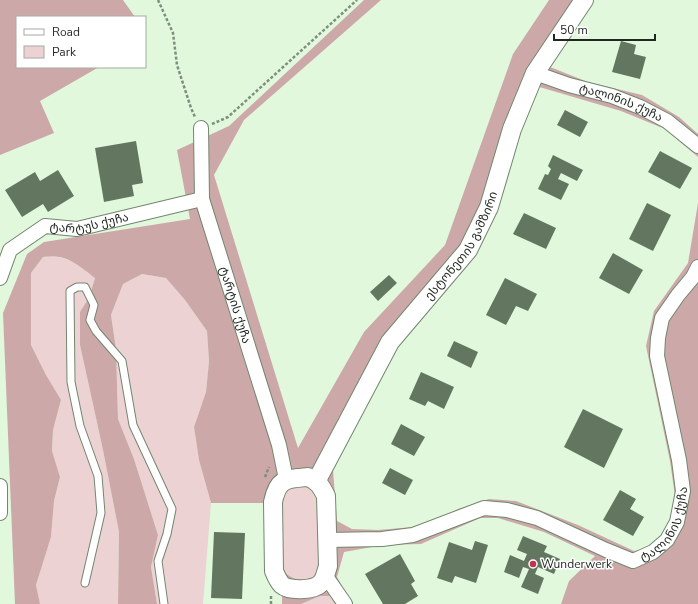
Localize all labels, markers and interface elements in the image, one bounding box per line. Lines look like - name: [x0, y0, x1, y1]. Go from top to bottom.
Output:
- legend: [16, 16, 146, 68]
- scale bar: [554, 16, 655, 42]
- text: 50 m: [560, 22, 588, 38]
- text: Road: [52, 24, 80, 40]
- text: Park: [52, 44, 77, 60]
- street label: ტალინის ქუჩა: [577, 80, 666, 125]
- street label: ესტონეთის გამზირი: [421, 189, 501, 303]
- street label: ტარტუს ქუჩა: [49, 209, 130, 237]
- street label: ტარტის ქუჩა: [216, 264, 255, 345]
- street label: ტალინის ქუჩა: [637, 486, 691, 565]
- place label: Wunderwerk: [541, 556, 613, 572]
- marker: Wunderwerk: [528, 559, 538, 569]

